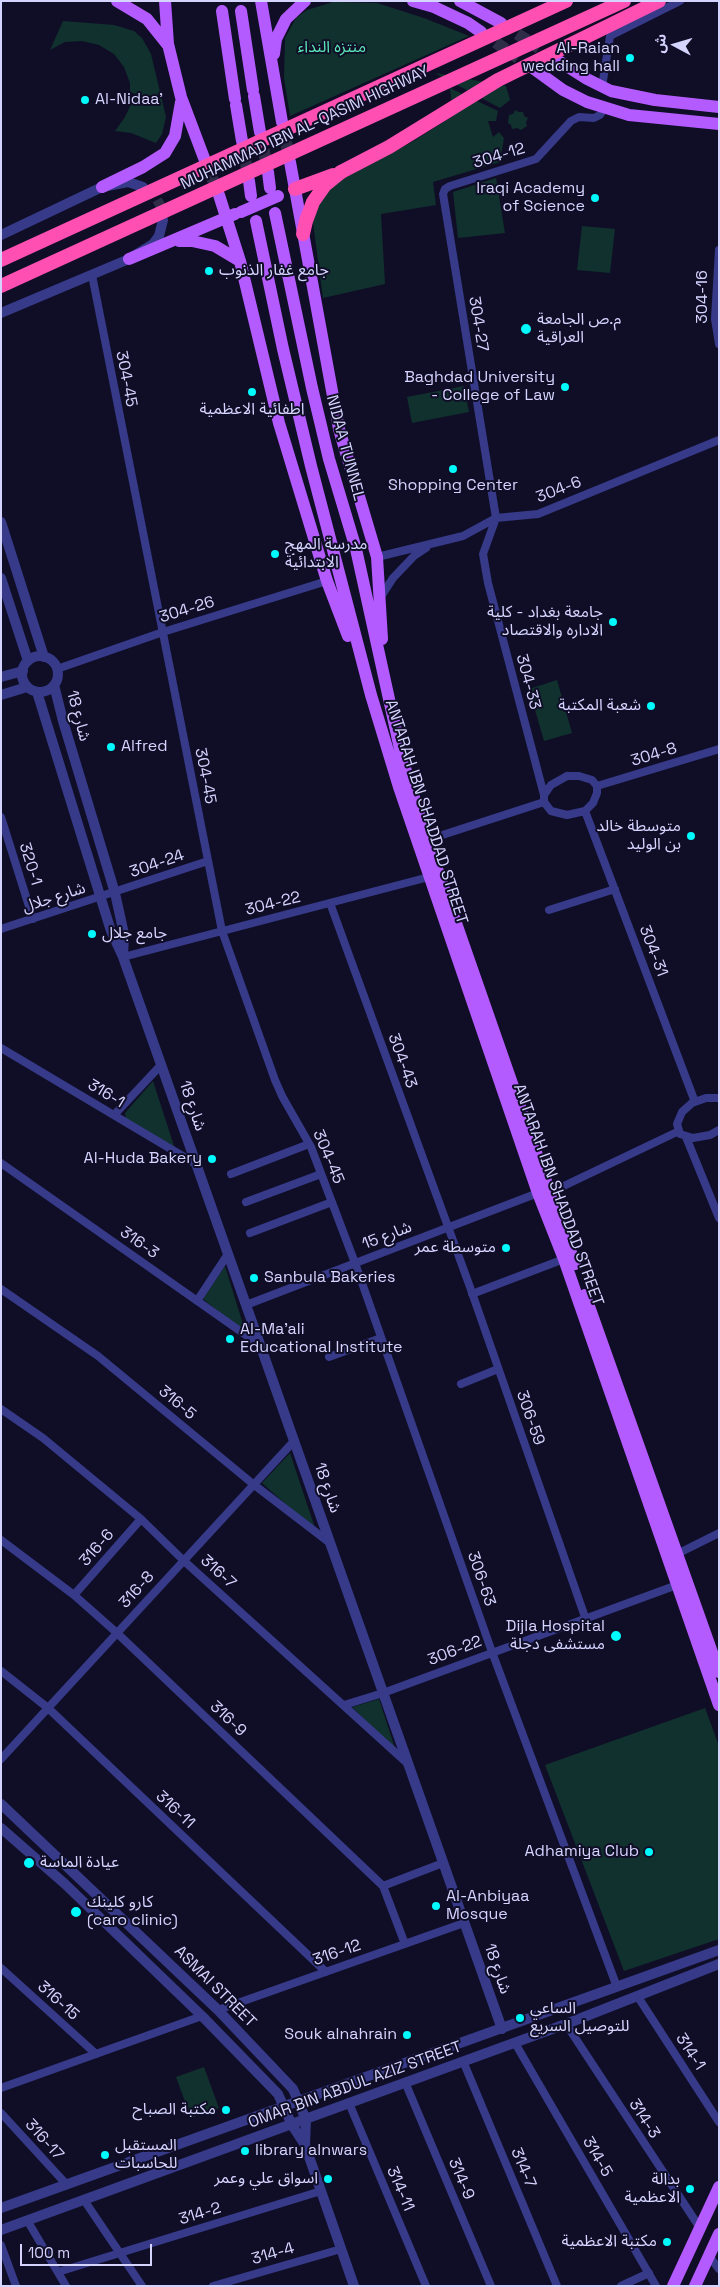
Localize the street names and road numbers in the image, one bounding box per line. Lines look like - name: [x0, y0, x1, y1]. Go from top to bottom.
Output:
- street label: MUHAMMAD IBN AL-QASIM HIGHWAY: [178, 62, 432, 194]
- street label: 304-12: [471, 139, 527, 173]
- street label: 304-16: [693, 270, 713, 324]
- street label: 304-27: [464, 295, 492, 353]
- street label: 304-45: [111, 349, 141, 409]
- street label: NIDAA TUNNEL: [322, 393, 368, 503]
- street label: 304-6: [534, 473, 584, 507]
- street label: 304-26: [157, 593, 217, 627]
- street label: 304-33: [511, 652, 545, 712]
- street label: شارع 18: [62, 688, 94, 744]
- street label: ANTARAH IBN SHADDAD STREET: [381, 697, 471, 927]
- street label: 304-8: [629, 739, 679, 771]
- street label: 304-45: [190, 746, 220, 806]
- street label: 320-1: [14, 840, 46, 888]
- street label: 304-24: [127, 846, 187, 882]
- street label: شارع جلال: [20, 879, 88, 917]
- street label: 304-22: [243, 888, 303, 920]
- street label: 304-31: [634, 923, 672, 979]
- street label: 304-43: [383, 1031, 421, 1091]
- street label: 316-1: [84, 1076, 128, 1112]
- street label: شارع 18: [174, 1078, 210, 1134]
- street label: ANTARAH IBN SHADDAD STREET: [509, 1081, 607, 1309]
- street label: 304-45: [308, 1127, 348, 1187]
- street label: شارع 15: [359, 1218, 415, 1254]
- street label: 316-3: [116, 1223, 162, 1263]
- street label: 316-5: [154, 1382, 200, 1424]
- street label: 306-59: [512, 1388, 548, 1448]
- street label: شارع 18: [309, 1460, 345, 1516]
- street label: 316-6: [76, 1525, 118, 1571]
- street label: 306-63: [463, 1549, 499, 1609]
- street label: 316-7: [196, 1551, 240, 1593]
- street label: 316-8: [115, 1568, 159, 1612]
- street label: 306-22: [425, 1632, 485, 1670]
- street label: 316-9: [206, 1697, 250, 1741]
- street label: 316-11: [151, 1787, 199, 1833]
- street label: 316-12: [310, 1936, 364, 1970]
- street label: شارع 18: [479, 1941, 515, 1997]
- street label: ASMAI STREET: [170, 1942, 260, 2032]
- street label: 316-15: [33, 1977, 83, 2025]
- street label: 314-1: [671, 2030, 709, 2074]
- street label: OMAR BIN ABDUL AZIZ STREET: [246, 2037, 464, 2133]
- street label: 314-3: [624, 2096, 664, 2142]
- street label: 316-17: [21, 2115, 67, 2165]
- street label: 314-5: [578, 2134, 616, 2180]
- street label: 314-7: [506, 2145, 540, 2191]
- street label: 314-9: [444, 2155, 478, 2203]
- street label: 314-11: [382, 2164, 418, 2214]
- street label: 314-2: [177, 2199, 223, 2229]
- street label: 314-4: [249, 2239, 297, 2269]

